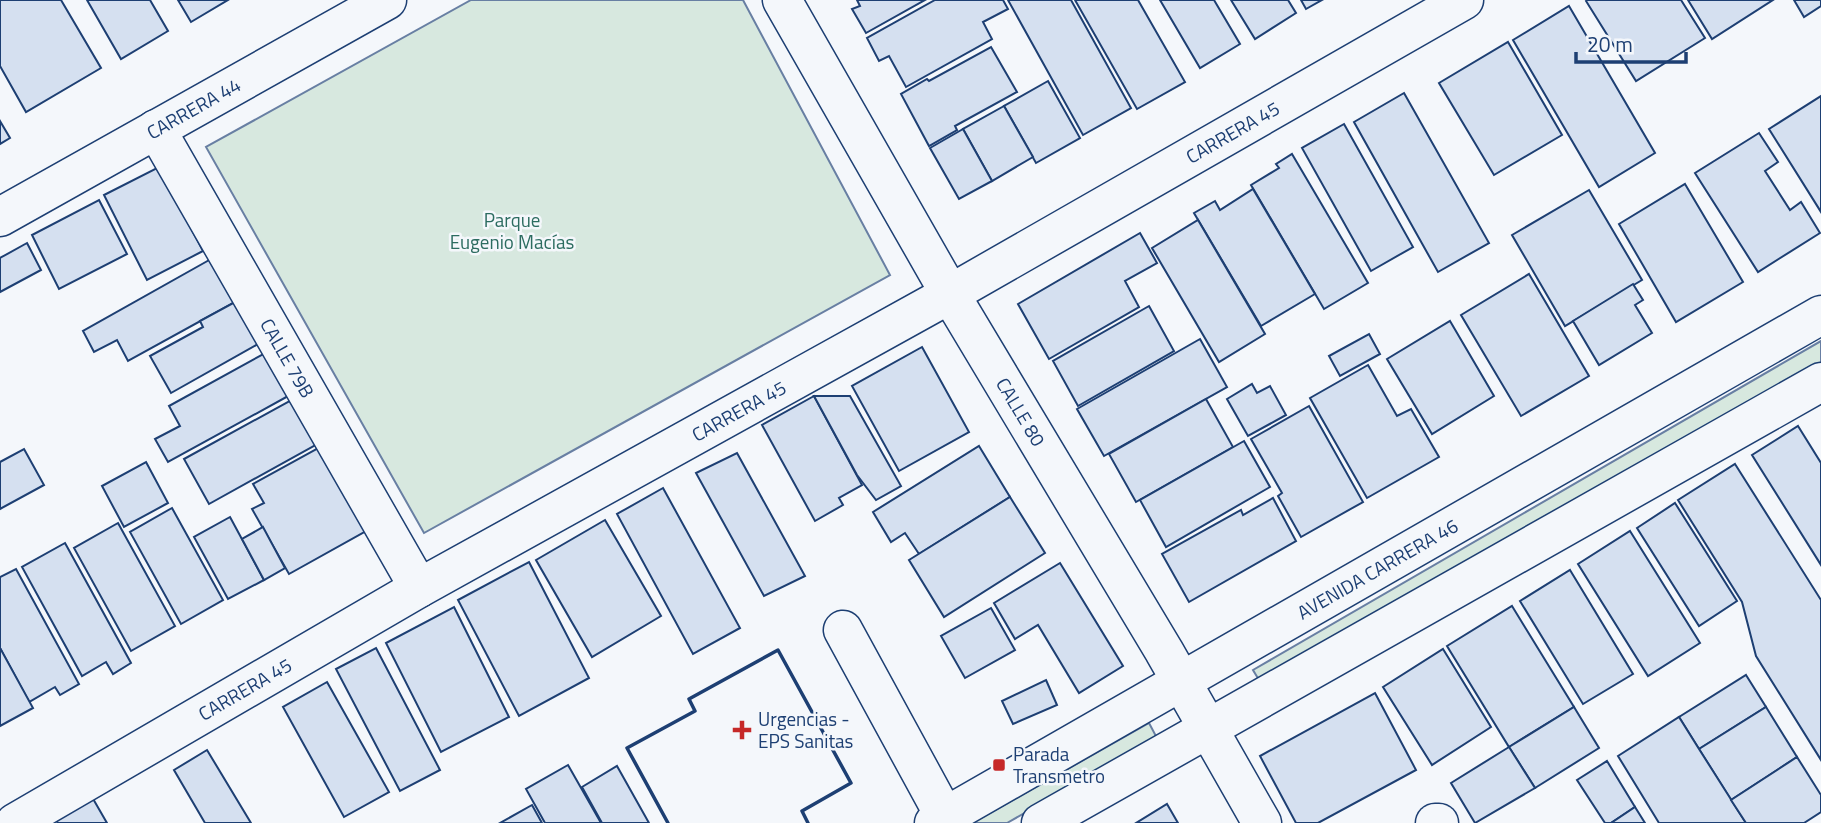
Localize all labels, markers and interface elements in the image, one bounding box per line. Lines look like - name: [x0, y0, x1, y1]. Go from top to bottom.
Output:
- scale bar: [1576, 21, 1686, 65]
- text: 20 m: [1587, 28, 1633, 60]
- street label: CARRERA 44: [141, 70, 246, 146]
- street label: CARRERA 45: [1180, 93, 1285, 170]
- park label: Parque Eugenio Macías: [450, 205, 574, 256]
- street label: CALLE 79B: [253, 313, 322, 403]
- street label: CALLE 80: [989, 372, 1053, 452]
- street label: CARRERA 45: [686, 373, 791, 448]
- street label: AVENIDA CARRERA 46: [1291, 511, 1463, 626]
- street label: CARRERA 45: [192, 650, 297, 728]
- place label: Urgencias - EPS Sanitas: [758, 704, 854, 755]
- marker: Urgencias - EPS Sanitas: [732, 720, 752, 740]
- place label: Parada Transmetro: [1013, 739, 1105, 790]
- marker: Parada Transmetro: [991, 757, 1007, 773]

